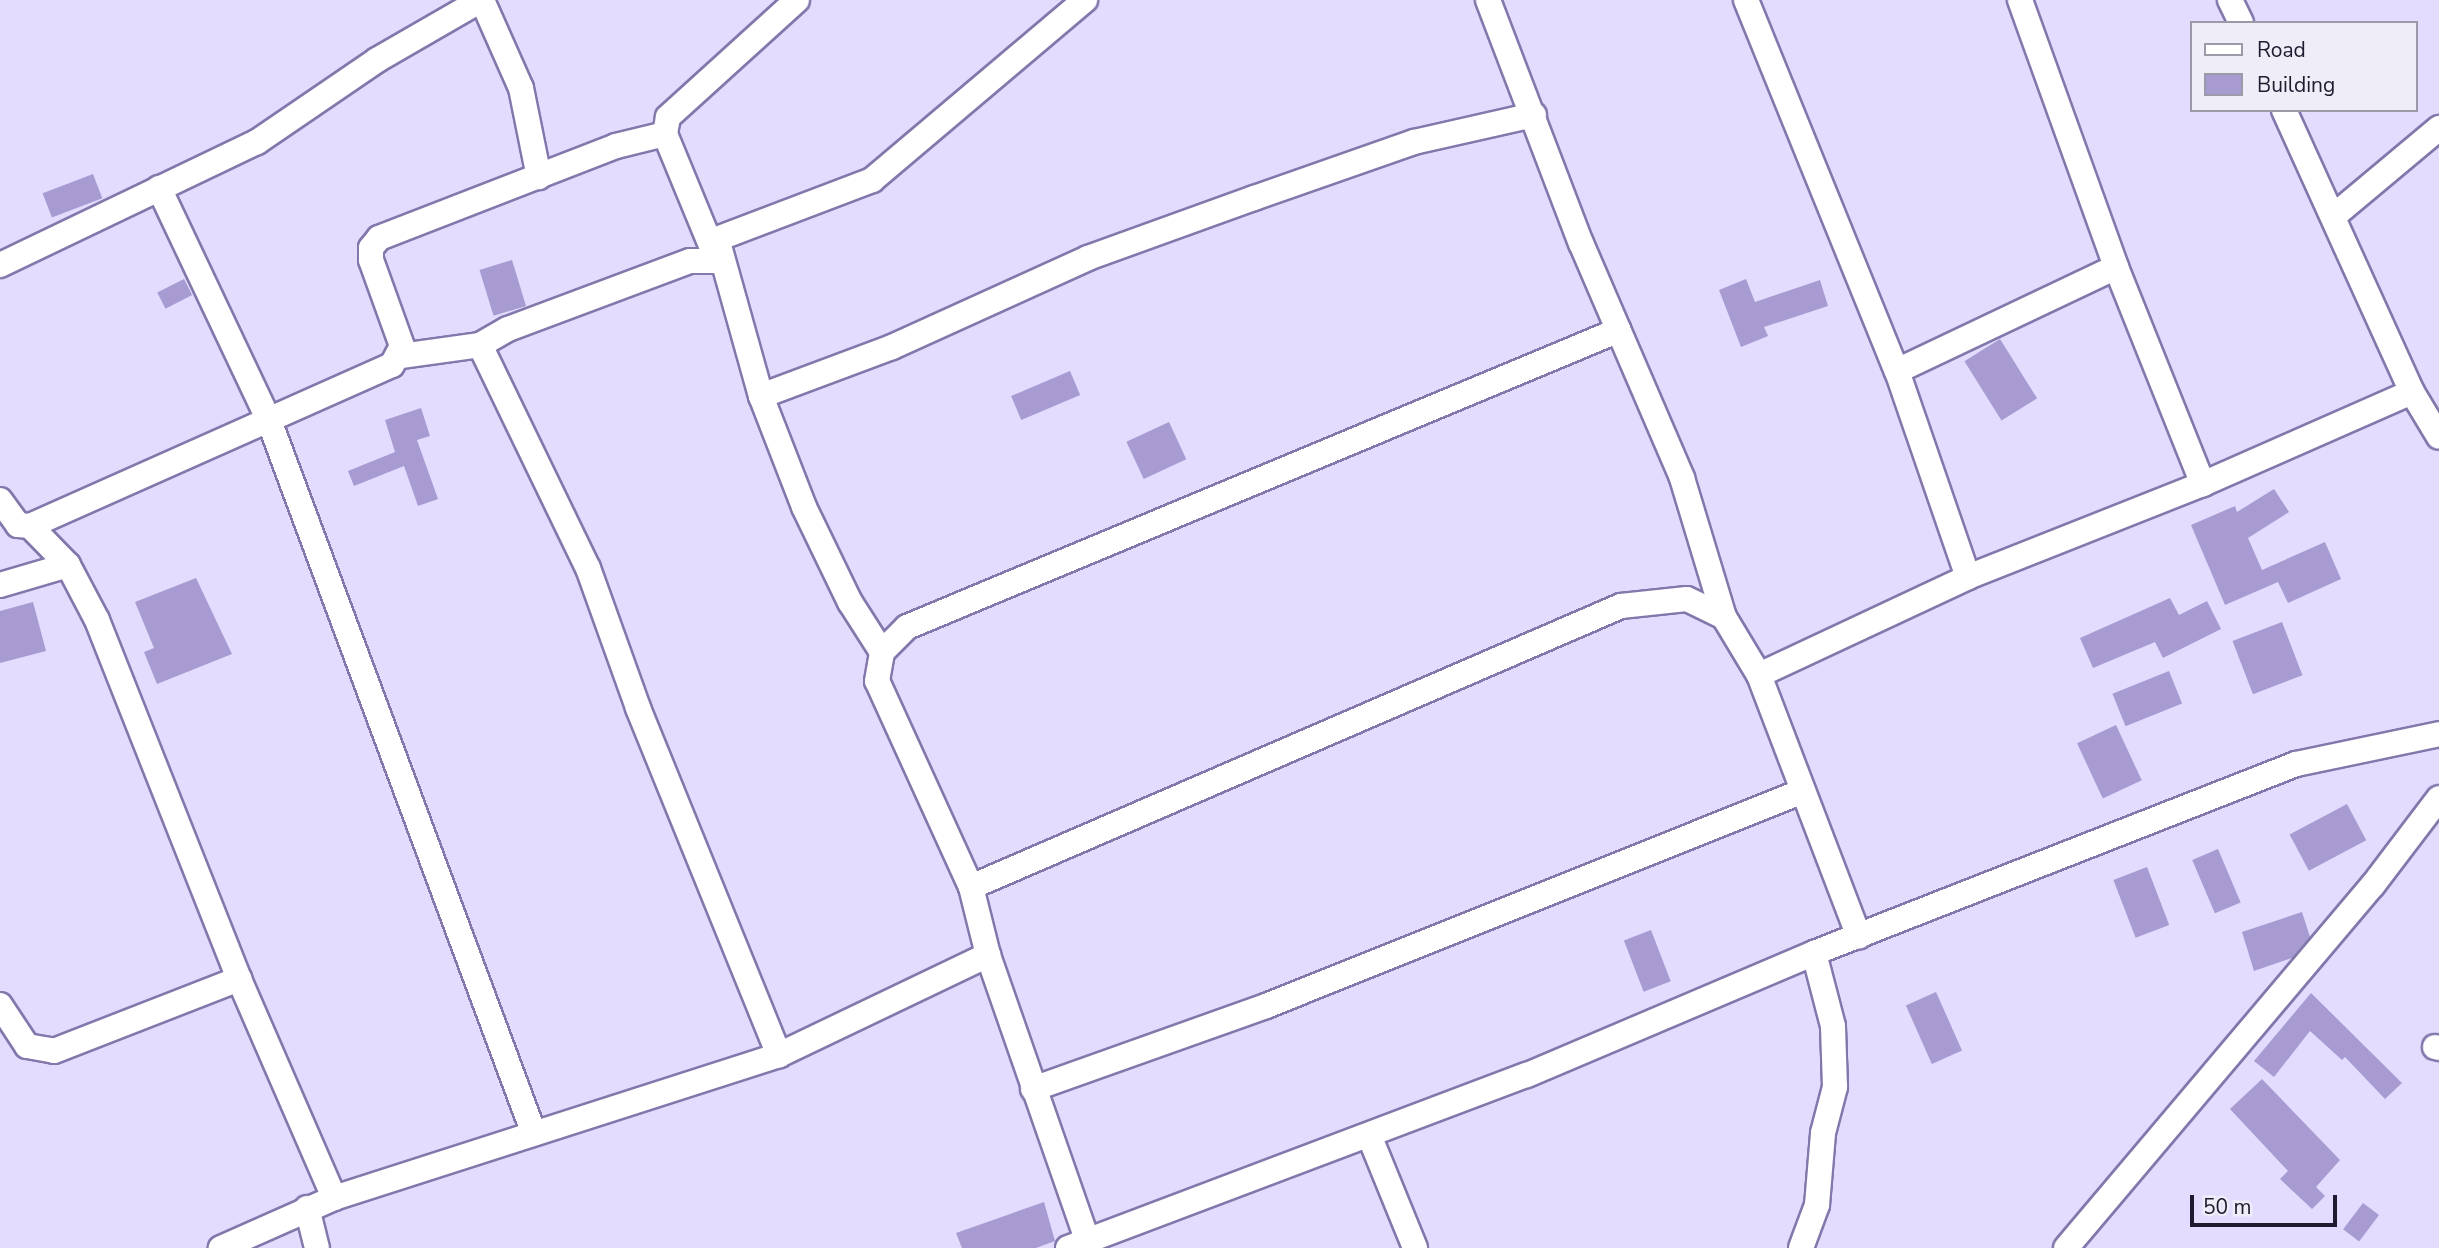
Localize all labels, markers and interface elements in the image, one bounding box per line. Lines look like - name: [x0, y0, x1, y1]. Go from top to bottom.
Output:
- legend: [2190, 21, 2418, 112]
- text: Road: [2257, 36, 2306, 64]
- text: Building: [2257, 71, 2335, 99]
- scale bar: [2194, 1182, 2341, 1226]
- text: 50 m: [2203, 1193, 2252, 1221]

